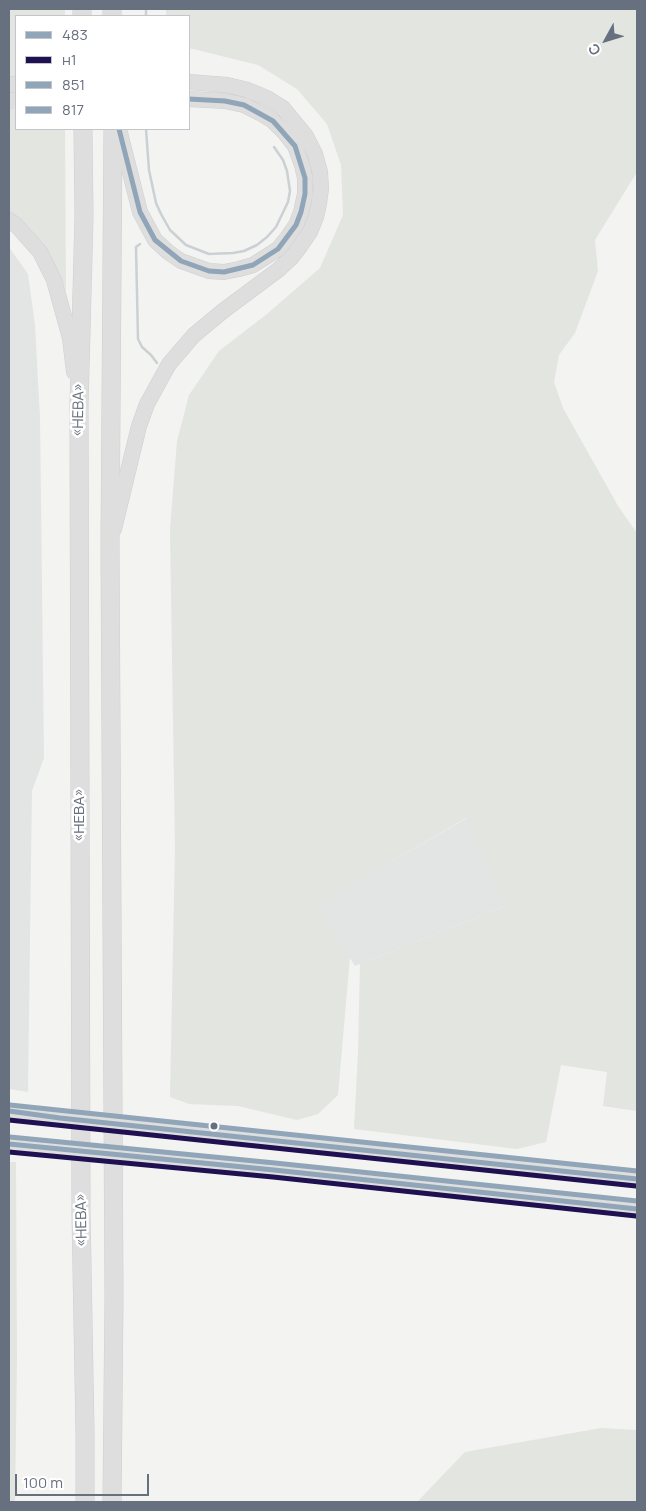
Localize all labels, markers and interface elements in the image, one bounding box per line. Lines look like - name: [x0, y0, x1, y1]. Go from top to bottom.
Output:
- legend: [15, 15, 190, 130]
- north arrow: [581, 15, 631, 65]
- text: 483: [62, 24, 88, 45]
- text: С: [583, 40, 605, 60]
- text: н1: [62, 49, 77, 70]
- text: 851: [62, 74, 85, 95]
- text: 817: [62, 99, 84, 120]
- street label: «НЕВА»: [70, 383, 88, 437]
- street label: «НЕВА»: [71, 788, 89, 842]
- unlabelled marker: [209, 1121, 219, 1131]
- street label: «НЕВА»: [73, 1193, 91, 1247]
- scale bar: [18, 1464, 151, 1496]
- text: 100 m: [23, 1472, 63, 1493]

